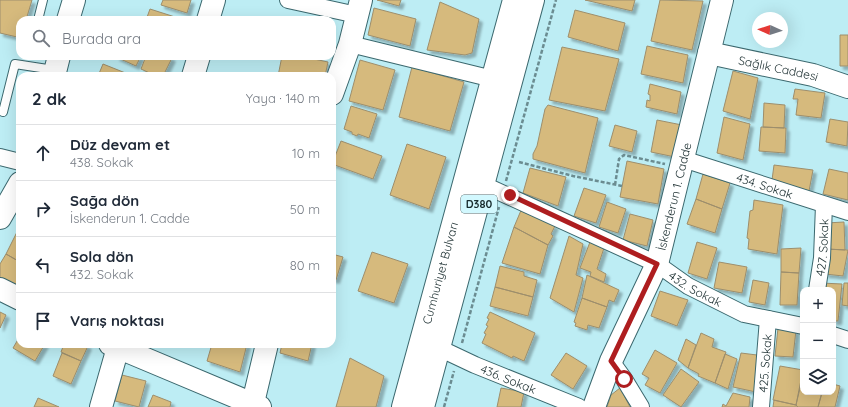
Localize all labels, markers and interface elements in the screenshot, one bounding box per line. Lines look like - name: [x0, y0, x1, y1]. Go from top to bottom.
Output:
- north arrow: [752, 12, 788, 48]
- search box: [16, 16, 336, 60]
- icon: search: [30, 27, 52, 49]
- text: Burada ara: [62, 29, 141, 48]
- street label: Sağlık Caddesi: [737, 52, 820, 84]
- text: 2 dk: [32, 88, 67, 109]
- text: Yaya · 140 m: [246, 90, 320, 106]
- text: Düz devam et: [70, 135, 170, 154]
- street label: İskenderun 1. Cadde: [653, 141, 694, 252]
- icon: ahead: [32, 142, 54, 164]
- text: 10 m: [292, 145, 320, 161]
- text: 438. Sokak: [70, 154, 133, 170]
- street label: 434. Sokak: [735, 169, 795, 201]
- route end: [501, 186, 519, 204]
- text: Sağa dön: [70, 191, 139, 210]
- road number: D380: [461, 195, 497, 213]
- icon: right: [32, 198, 54, 220]
- text: 50 m: [290, 201, 320, 217]
- text: İskenderun 1. Cadde: [70, 210, 190, 226]
- street label: 427. Sokak: [812, 218, 831, 277]
- street label: Cumhuriyet Bulvarı: [418, 220, 461, 326]
- text: Sola dön: [70, 247, 134, 266]
- icon: left: [32, 254, 54, 276]
- text: 80 m: [290, 257, 320, 273]
- text: 432. Sokak: [70, 266, 134, 282]
- street label: 432. Sokak: [666, 267, 725, 309]
- map controls: [800, 287, 836, 395]
- button: +: [800, 287, 836, 323]
- icon: arrive: [32, 310, 54, 332]
- text: Varış noktası: [70, 311, 164, 330]
- button: −: [800, 323, 836, 359]
- street label: 425. Sokak: [755, 333, 774, 393]
- button: layers: [800, 359, 836, 395]
- street label: 436. Sokak: [479, 361, 539, 396]
- route start: [615, 370, 633, 388]

